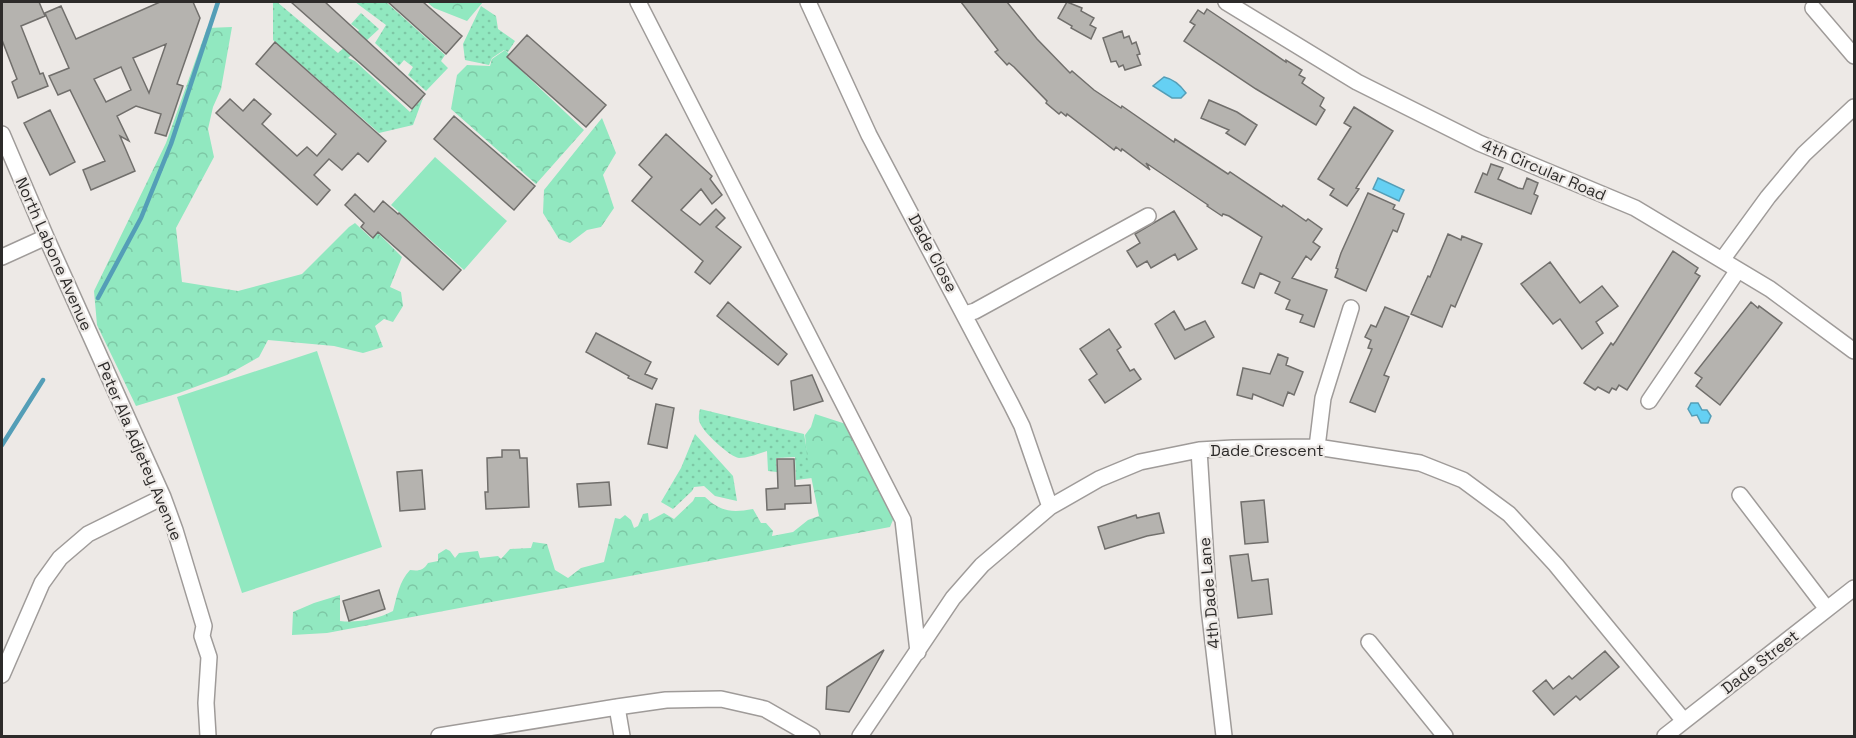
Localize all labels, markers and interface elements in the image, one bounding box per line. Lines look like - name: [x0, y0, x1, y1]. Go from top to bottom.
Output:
- street label: 4th Circular Road: [1479, 134, 1609, 206]
- street label: North Labone Avenue: [11, 174, 97, 334]
- street label: Dade Close: [904, 210, 962, 296]
- street label: Peter Ala Adjetey Avenue: [93, 358, 187, 544]
- street label: Dade Crescent: [1210, 440, 1324, 461]
- street label: 4th Dade Lane: [1194, 536, 1224, 650]
- street label: Dade Street: [1717, 625, 1803, 699]

